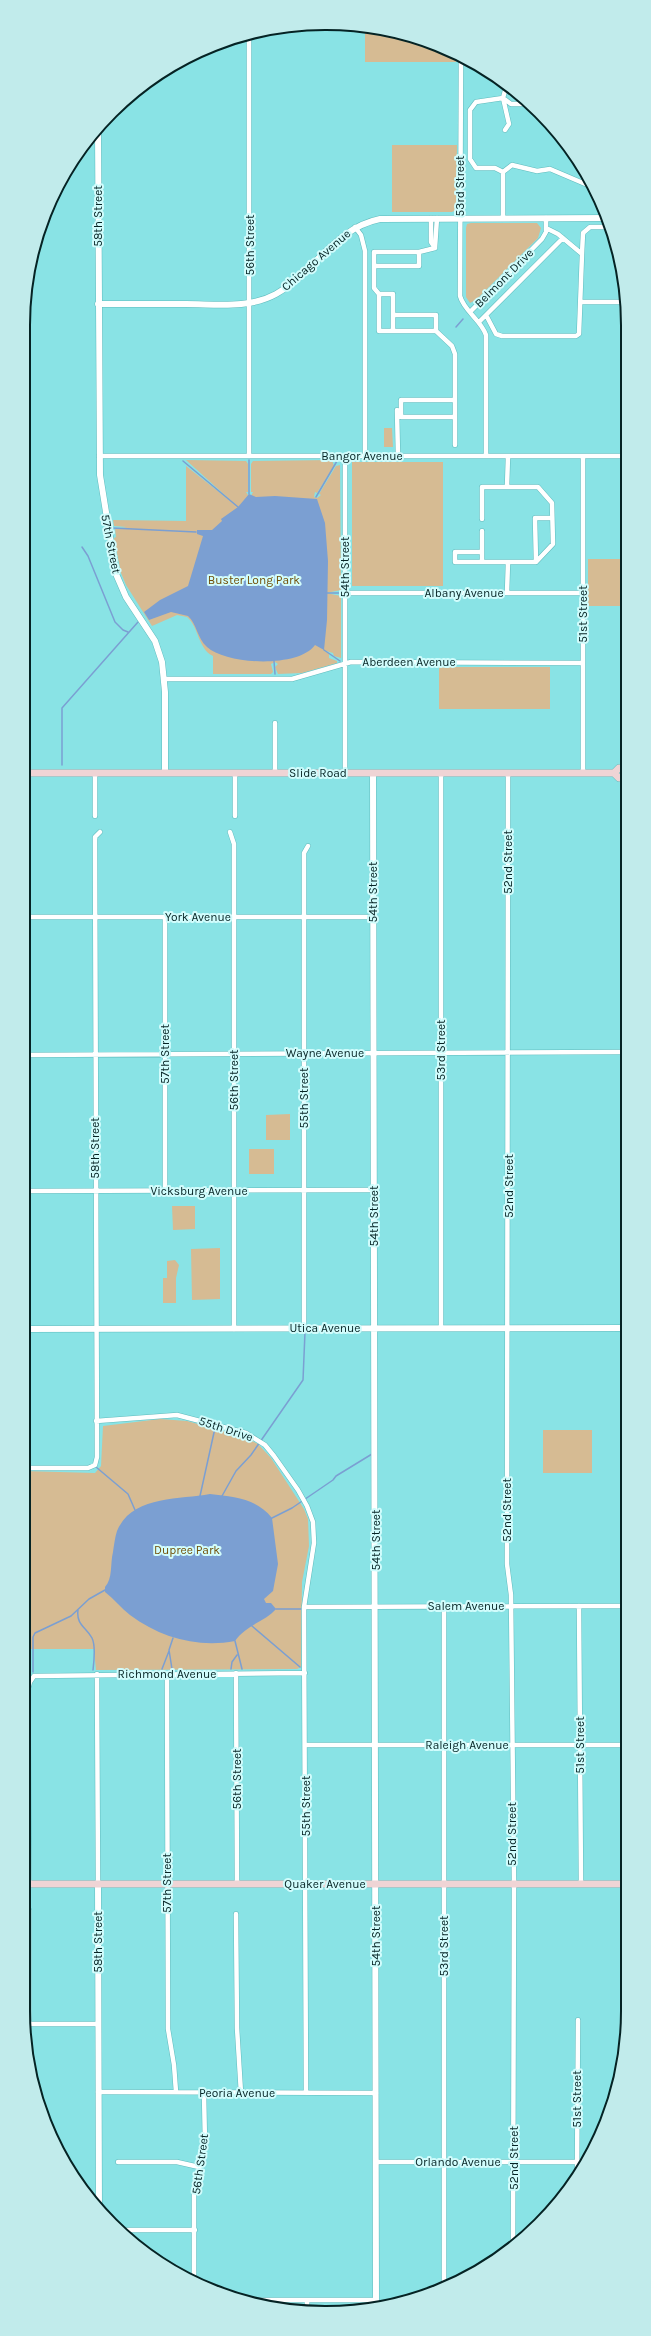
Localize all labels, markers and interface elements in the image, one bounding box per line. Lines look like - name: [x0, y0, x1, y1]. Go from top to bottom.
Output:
- street label: 53rd Street: [453, 155, 467, 217]
- street label: 58th Street: [91, 185, 105, 247]
- street label: 56th Street: [243, 214, 257, 276]
- street label: Chicago Avenue: [279, 226, 353, 294]
- street label: Belmont Drive: [472, 246, 536, 310]
- street label: Bangor Avenue: [321, 449, 403, 463]
- street label: 57th Street: [98, 513, 124, 575]
- street label: 54th Street: [338, 536, 352, 598]
- park label: Buster Long Park: [208, 573, 300, 587]
- street label: 51st Street: [576, 585, 590, 643]
- street label: Albany Avenue: [424, 586, 504, 600]
- street label: Aberdeen Avenue: [362, 655, 456, 669]
- street label: Slide Road: [289, 766, 347, 780]
- street label: 52nd Street: [501, 830, 515, 894]
- street label: 54th Street: [366, 861, 380, 923]
- street label: York Avenue: [165, 910, 231, 924]
- street label: 53rd Street: [434, 1019, 448, 1081]
- street label: 57th Street: [158, 1024, 172, 1084]
- street label: Wayne Avenue: [286, 1046, 364, 1060]
- street label: 56th Street: [227, 1049, 241, 1111]
- street label: 55th Street: [297, 1067, 311, 1129]
- street label: 58th Street: [88, 1117, 102, 1179]
- street label: 52nd Street: [502, 1154, 516, 1218]
- street label: Vicksburg Avenue: [150, 1184, 248, 1198]
- street label: 54th Street: [367, 1185, 381, 1247]
- street label: Utica Avenue: [289, 1321, 361, 1335]
- street label: 55th Drive: [197, 1414, 255, 1444]
- street label: 52nd Street: [500, 1478, 514, 1542]
- street label: 54th Street: [369, 1509, 383, 1571]
- park label: Dupree Park: [154, 1543, 220, 1557]
- street label: Salem Avenue: [428, 1599, 504, 1613]
- street label: Richmond Avenue: [118, 1667, 216, 1681]
- street label: 51st Street: [573, 1716, 587, 1774]
- street label: Raleigh Avenue: [425, 1738, 509, 1752]
- street label: 56th Street: [230, 1748, 244, 1810]
- street label: 55th Street: [299, 1775, 313, 1837]
- street label: 52nd Street: [505, 1802, 519, 1866]
- street label: 57th Street: [160, 1853, 174, 1913]
- street label: Quaker Avenue: [284, 1877, 366, 1891]
- street label: 54th Street: [369, 1905, 383, 1967]
- street label: 58th Street: [91, 1911, 105, 1973]
- street label: 53rd Street: [437, 1915, 451, 1977]
- street label: 51st Street: [570, 2070, 584, 2128]
- street label: Peoria Avenue: [199, 2086, 275, 2100]
- street label: 52nd Street: [507, 2126, 521, 2190]
- street label: 56th Street: [189, 2132, 211, 2195]
- street label: Orlando Avenue: [415, 2155, 501, 2169]

